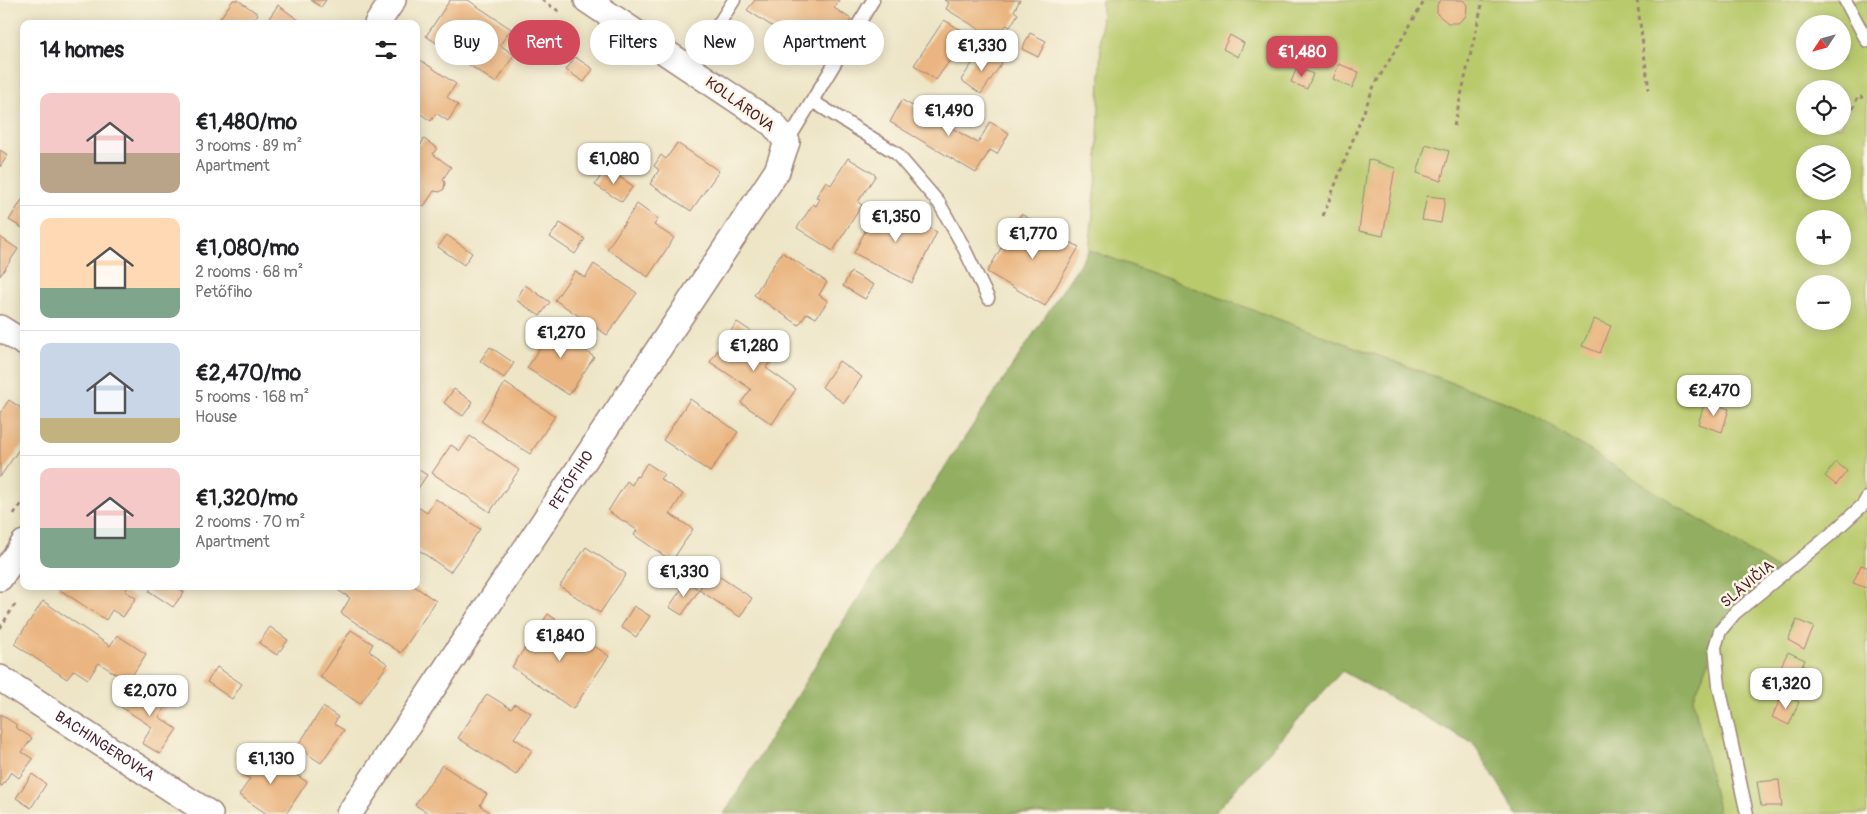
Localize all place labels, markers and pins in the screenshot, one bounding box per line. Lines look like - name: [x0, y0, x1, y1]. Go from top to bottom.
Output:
- pin: €1,330: [941, 30, 1023, 72]
- pin: €1,480: [1261, 36, 1343, 78]
- pin: €1,490: [908, 94, 990, 137]
- pin: €1,080: [573, 142, 655, 185]
- pin: €1,350: [855, 200, 937, 243]
- pin: €1,770: [992, 218, 1074, 260]
- pin: €1,270: [520, 316, 602, 359]
- pin: €1,280: [713, 330, 795, 372]
- pin: €2,470: [1673, 374, 1755, 417]
- pin: €1,330: [643, 556, 725, 598]
- pin: €1,840: [519, 620, 601, 662]
- pin: €1,320: [1745, 668, 1827, 710]
- pin: €2,070: [109, 674, 191, 717]
- pin: €1,130: [230, 742, 312, 785]

